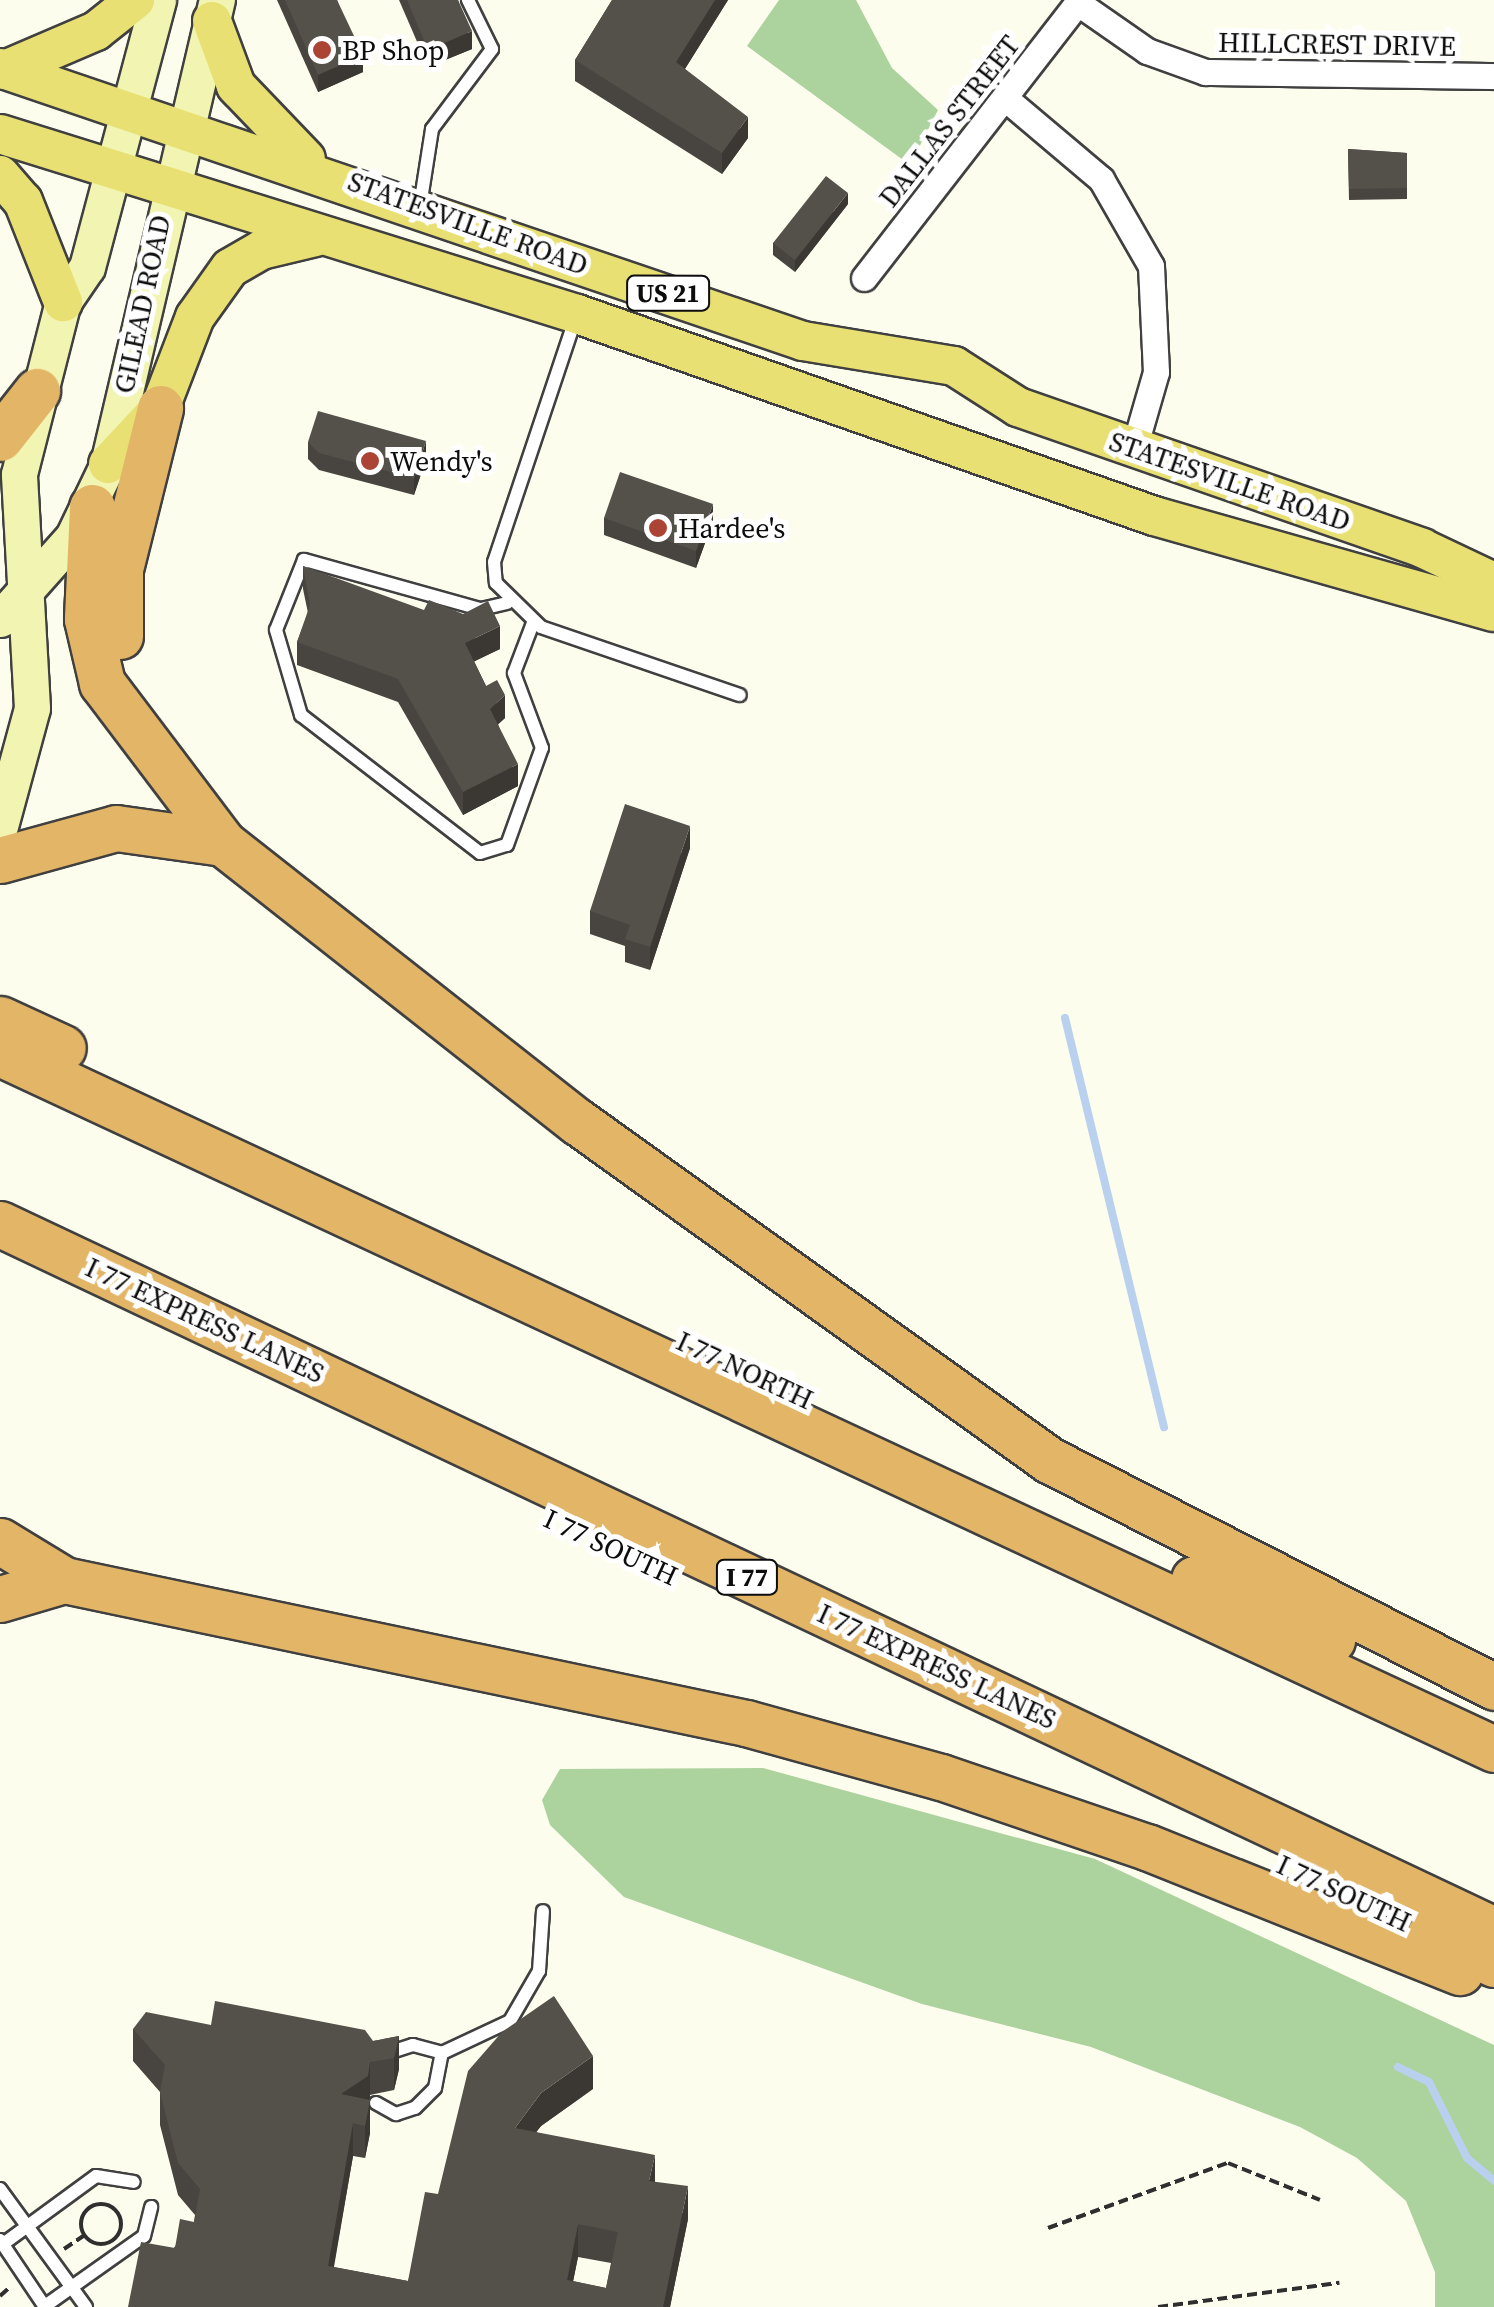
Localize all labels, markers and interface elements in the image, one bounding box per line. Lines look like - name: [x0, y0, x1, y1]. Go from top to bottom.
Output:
- street label: HILLCREST DRIVE: [1218, 25, 1456, 63]
- street label: DALLAS STREET: [872, 28, 1026, 214]
- place label: BP Shop: [342, 33, 444, 67]
- marker: BP Shop: [311, 39, 333, 61]
- street label: STATESVILLE ROAD: [344, 164, 592, 282]
- street label: GILEAD ROAD: [107, 212, 177, 396]
- road number: US 21: [626, 273, 710, 313]
- street label: STATESVILLE ROAD: [1105, 424, 1355, 538]
- place label: Wendy's: [390, 444, 493, 478]
- marker: Wendy's: [359, 450, 381, 472]
- place label: Hardee's: [678, 511, 785, 545]
- marker: Hardee's: [647, 517, 669, 539]
- street label: I 77 EXPRESS LANES: [80, 1250, 330, 1390]
- street label: I 77 NORTH: [671, 1324, 819, 1416]
- street label: I 77 SOUTH: [539, 1501, 683, 1593]
- road number: I 77: [714, 1557, 780, 1597]
- street label: I 77 EXPRESS LANES: [812, 1596, 1062, 1736]
- street label: I 77 SOUTH: [1272, 1847, 1416, 1939]

